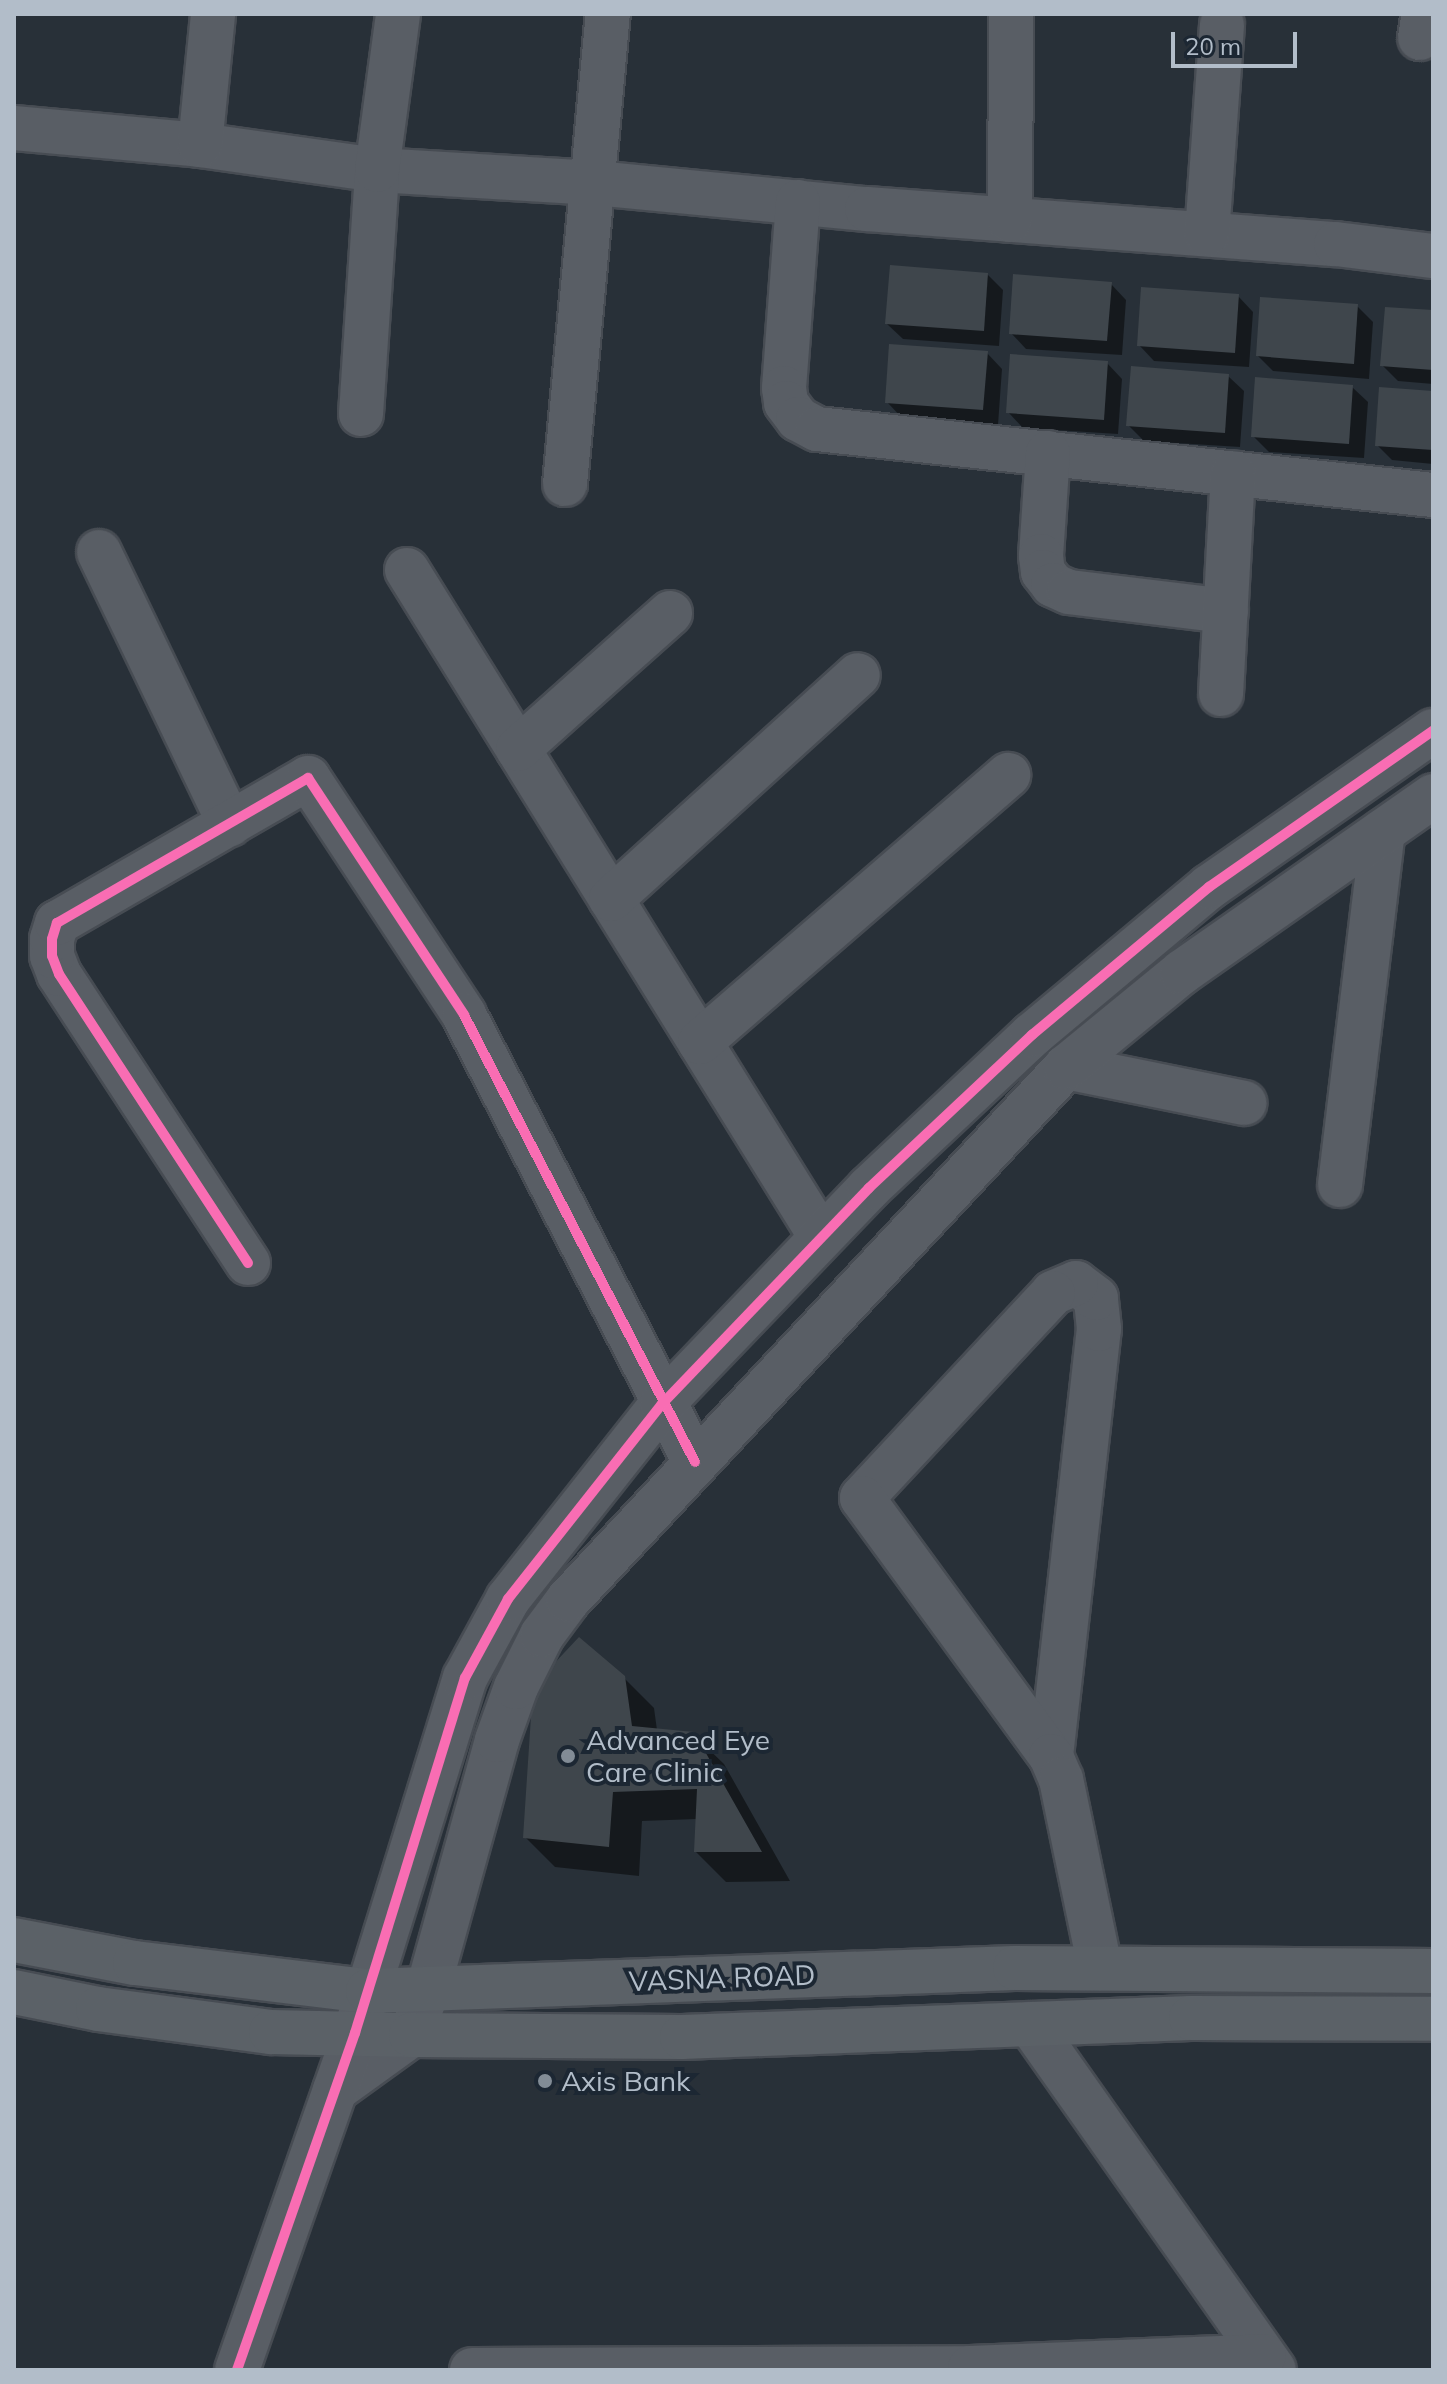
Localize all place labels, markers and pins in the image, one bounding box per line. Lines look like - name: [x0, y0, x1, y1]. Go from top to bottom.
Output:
- place label: Advanced Eye Care Clinic: [586, 1723, 770, 1789]
- marker: Advanced Eye Care Clinic: [557, 1745, 579, 1767]
- place label: Axis Bank: [561, 2064, 690, 2098]
- marker: Axis Bank: [536, 2072, 554, 2090]

